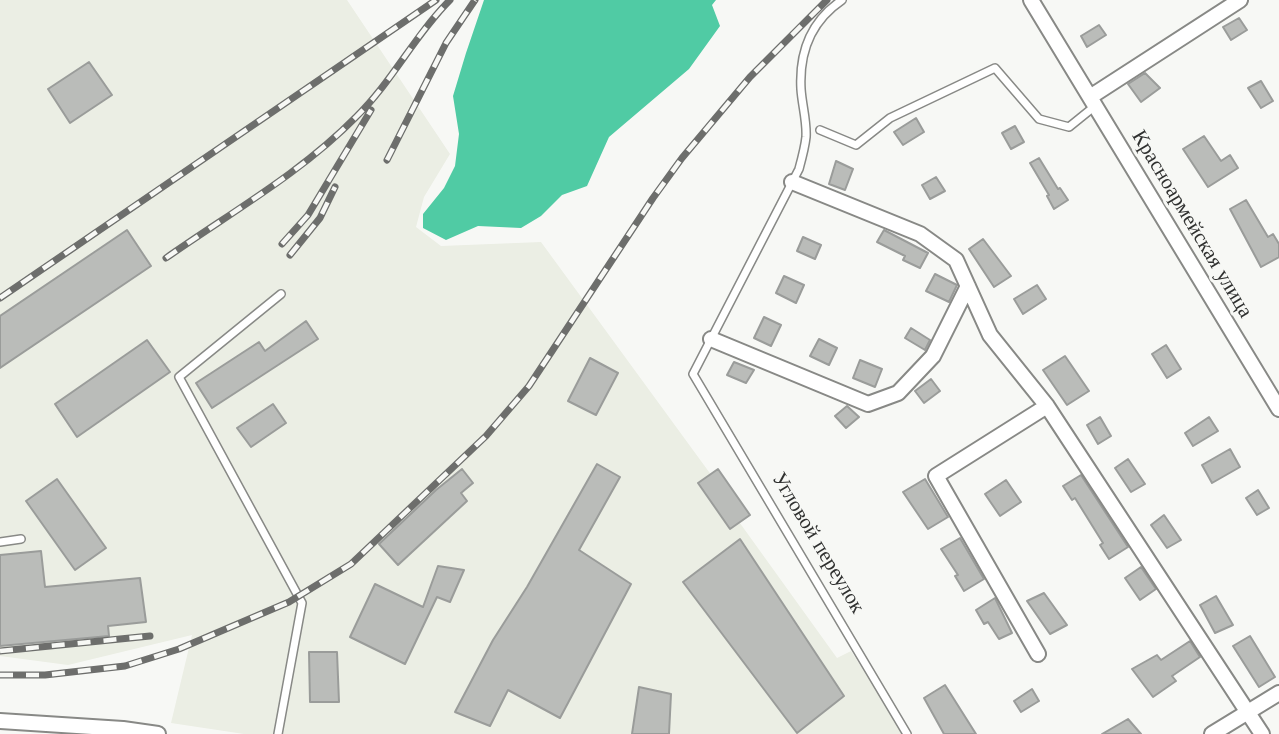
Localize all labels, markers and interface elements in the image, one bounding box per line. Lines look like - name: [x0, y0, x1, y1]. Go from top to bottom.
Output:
- street label: Красноармейская улица: [1126, 126, 1258, 322]
- street label: Угловой переулок: [766, 468, 870, 618]

